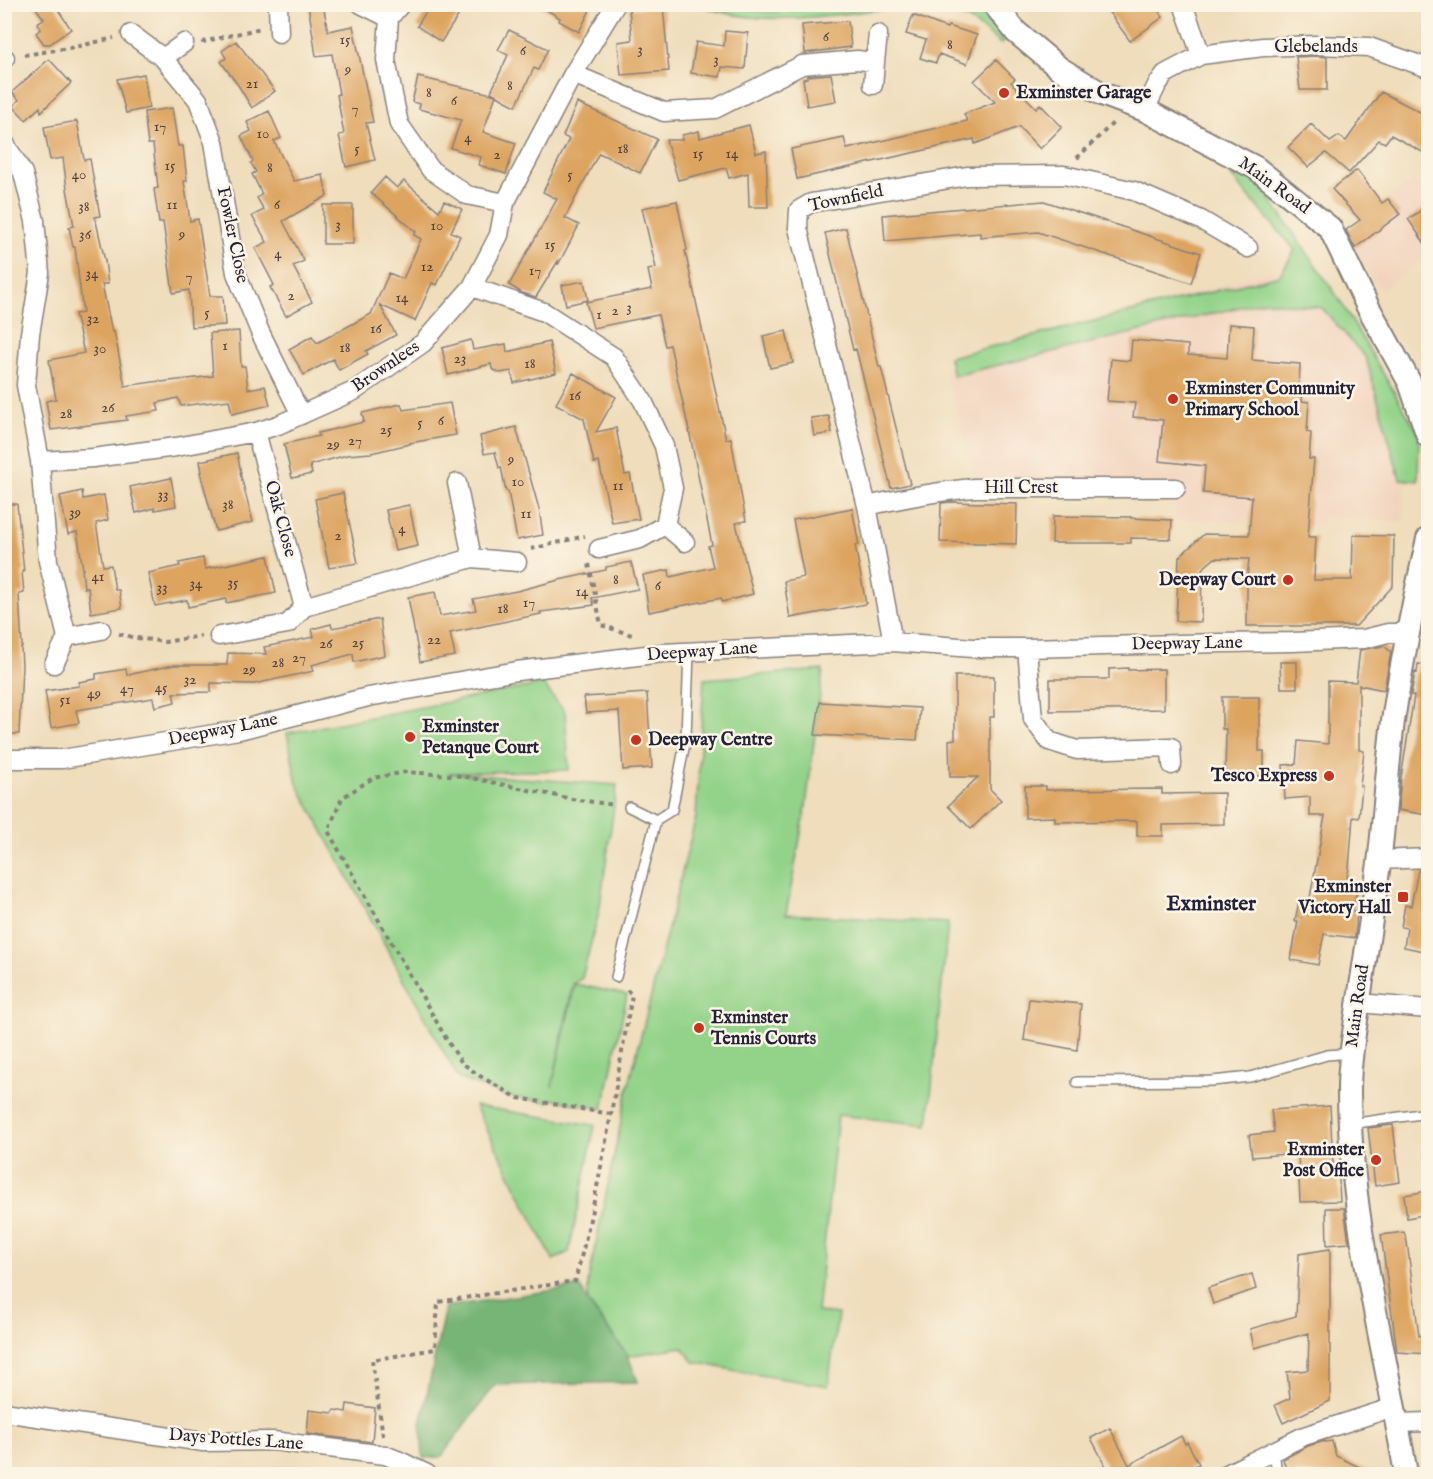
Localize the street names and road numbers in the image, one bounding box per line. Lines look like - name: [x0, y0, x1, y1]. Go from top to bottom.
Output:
- street label: Glebelands: [1274, 36, 1358, 59]
- street label: Main Road: [1233, 152, 1315, 220]
- street label: Townfield: [807, 180, 886, 218]
- street label: Fowler Close: [211, 185, 253, 285]
- street label: Brownlees: [348, 336, 424, 398]
- street label: Hill Crest: [984, 477, 1058, 500]
- street label: Oak Close: [259, 478, 301, 560]
- street label: Deepway Lane: [1131, 632, 1243, 656]
- street label: Deepway Lane: [646, 637, 758, 667]
- street label: Deepway Lane: [166, 708, 280, 752]
- street label: Main Road: [1341, 963, 1375, 1049]
- street label: Days Pottles Lane: [168, 1424, 304, 1456]

